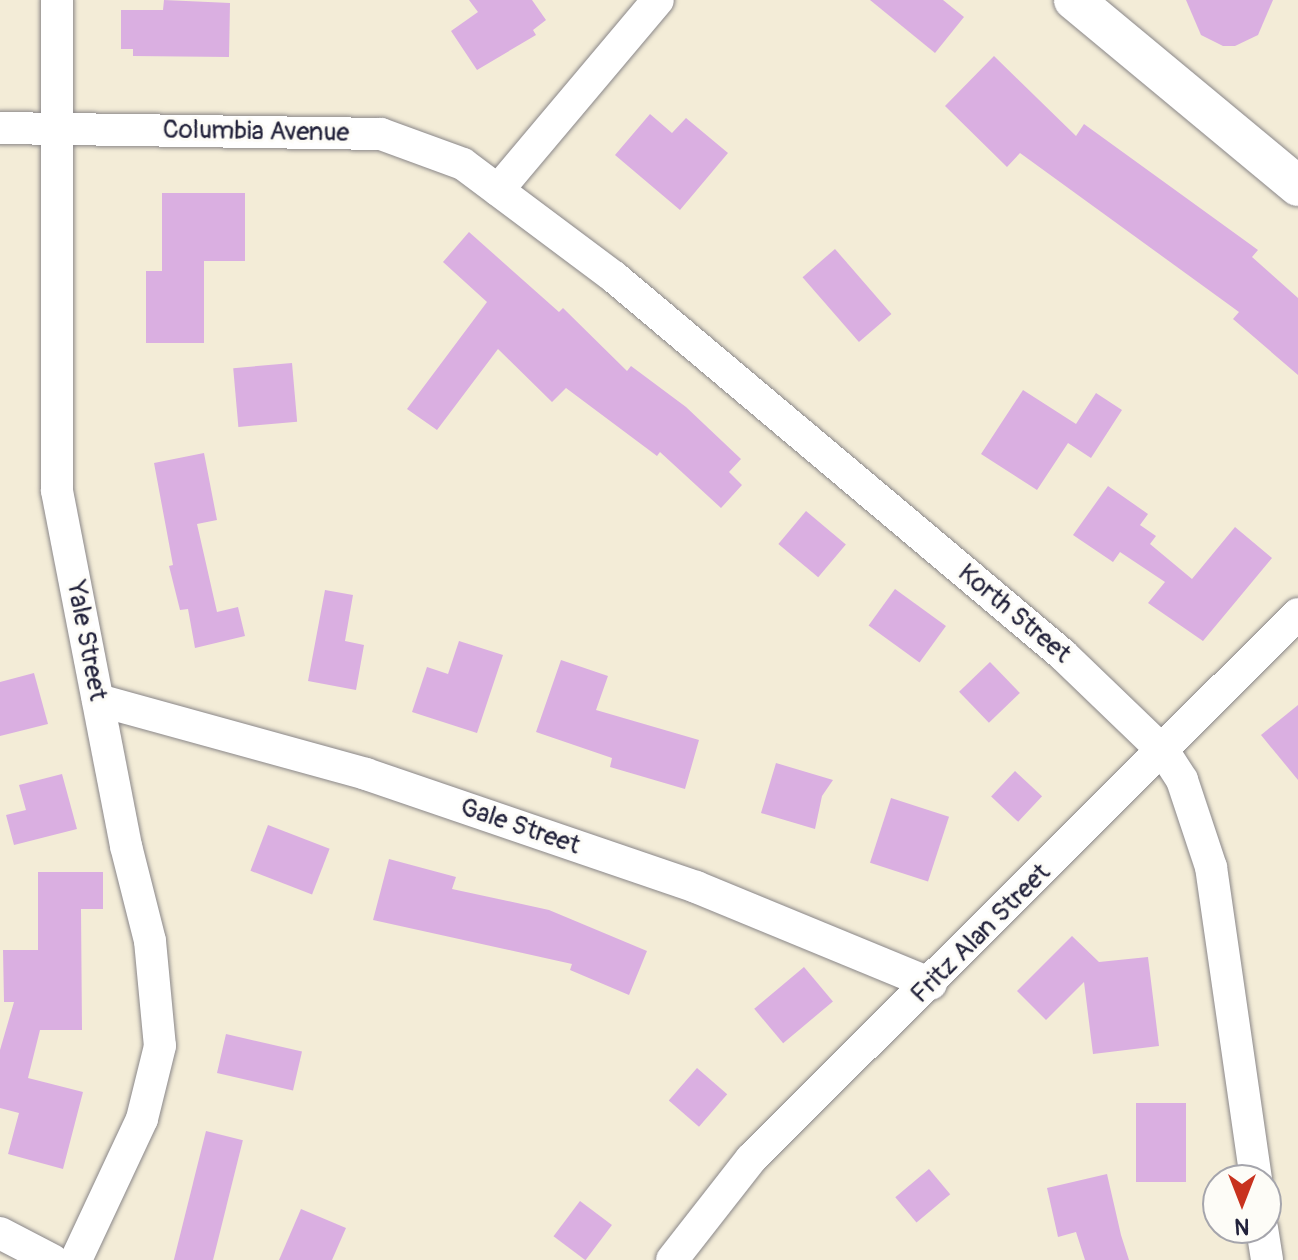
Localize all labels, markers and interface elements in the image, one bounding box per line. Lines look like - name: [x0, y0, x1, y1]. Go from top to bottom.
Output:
- street label: Columbia Avenue: [162, 115, 350, 149]
- street label: Korth Street: [951, 558, 1077, 670]
- street label: Yale Street: [59, 578, 113, 704]
- street label: Gale Street: [456, 792, 584, 862]
- street label: Fritz Alan Street: [905, 858, 1057, 1010]
- north arrow: [1202, 1164, 1282, 1244]
- text: N: [1235, 1212, 1249, 1240]

